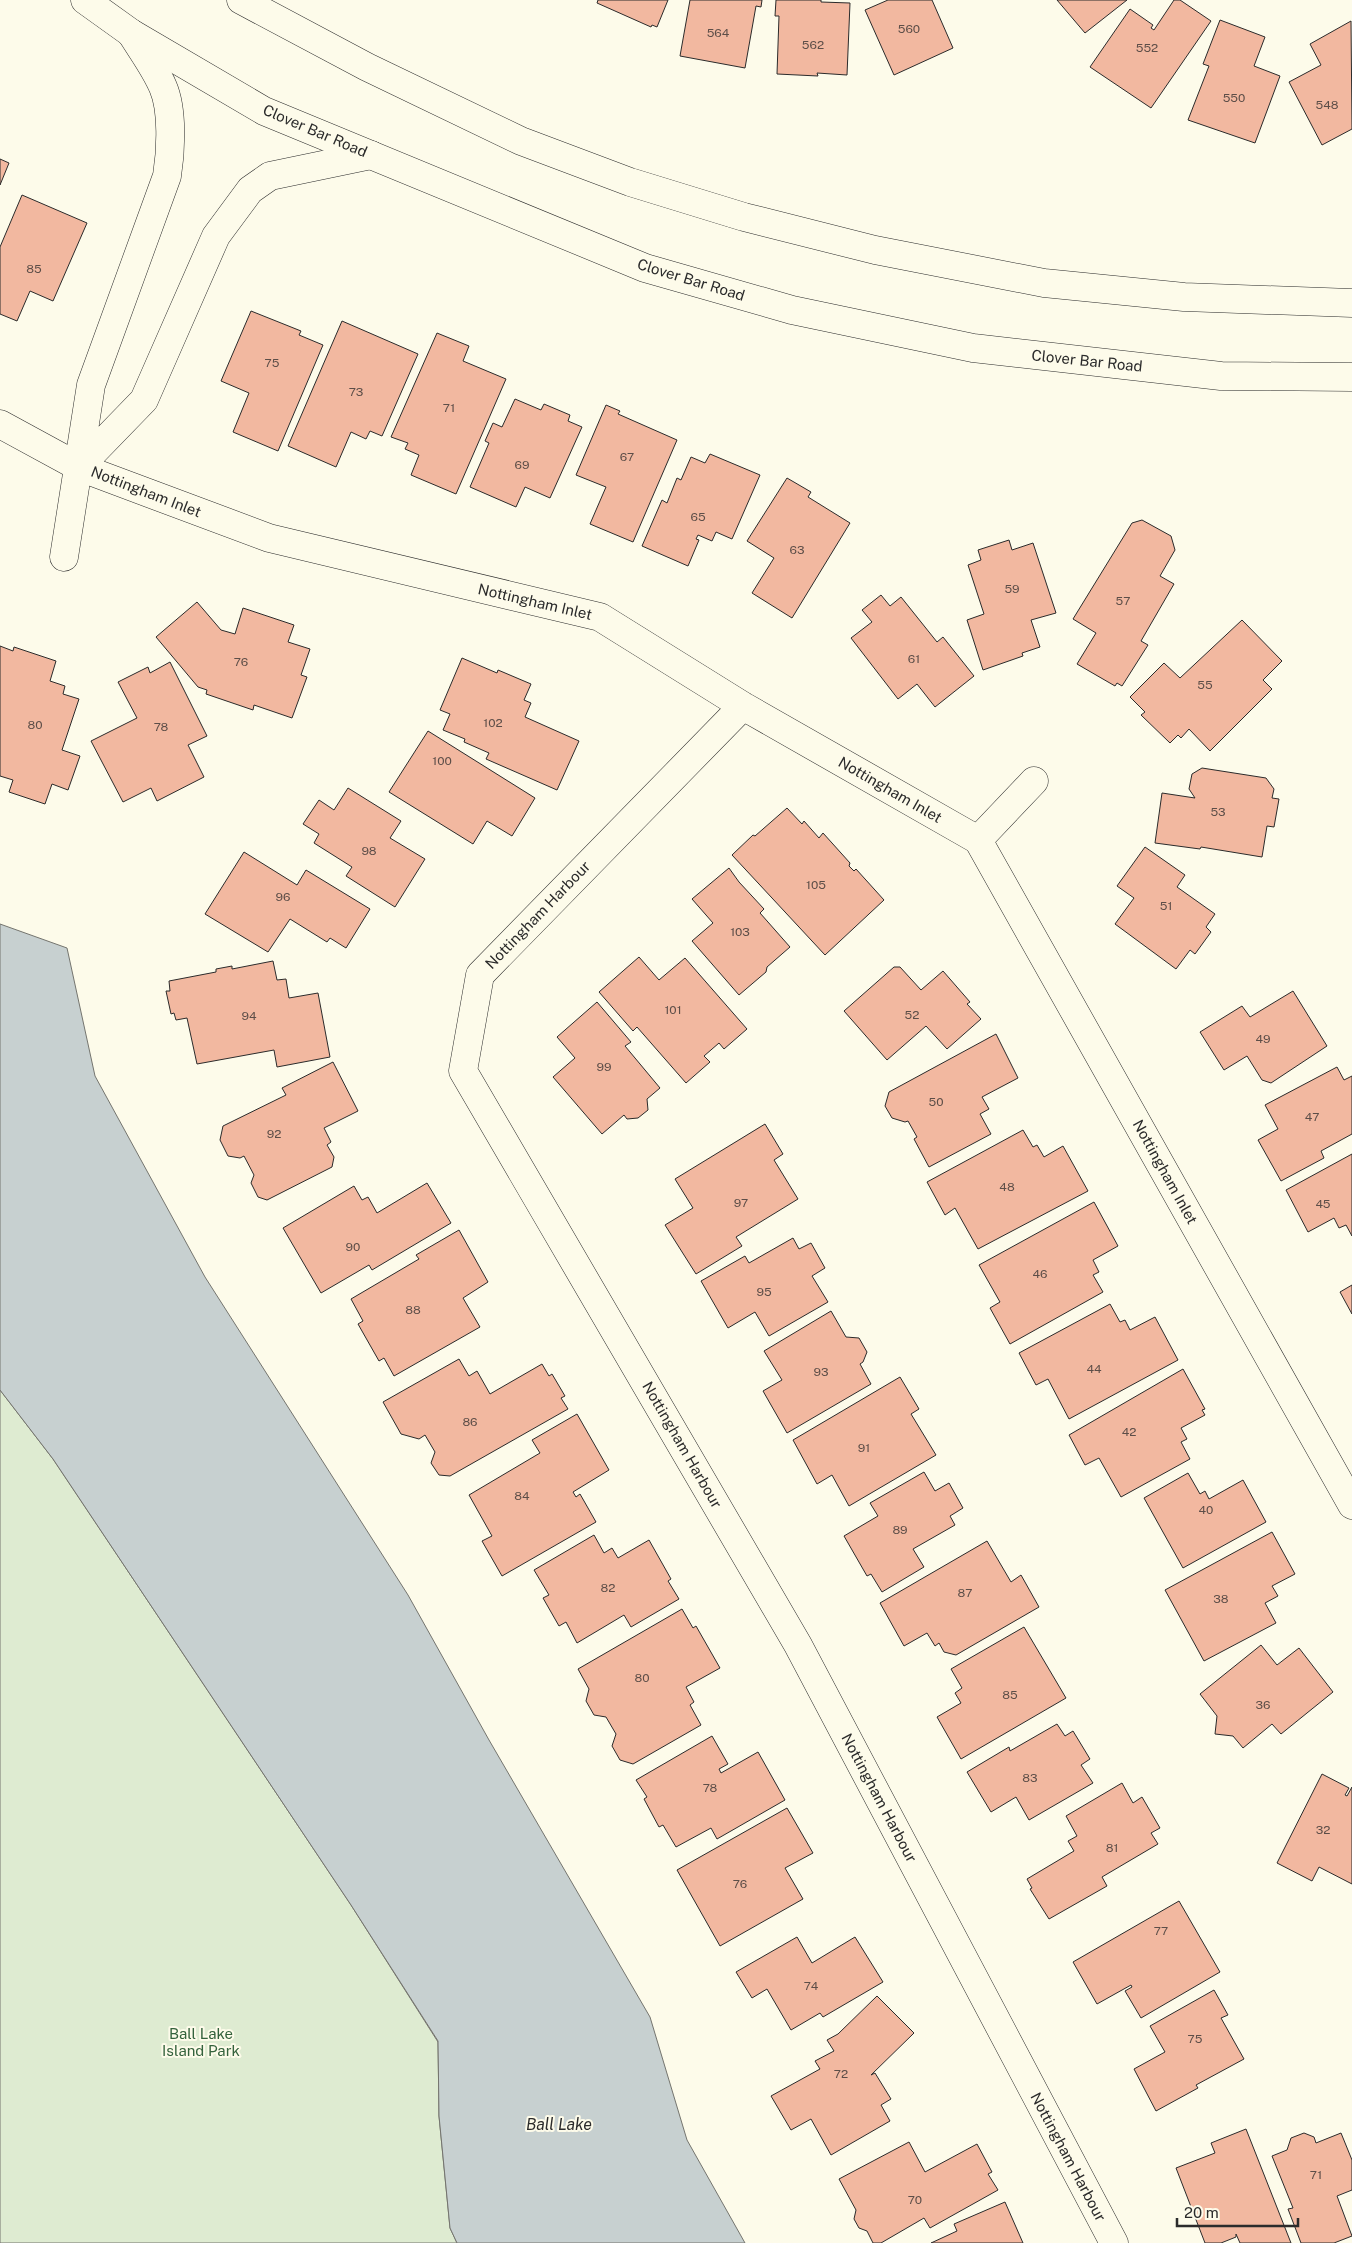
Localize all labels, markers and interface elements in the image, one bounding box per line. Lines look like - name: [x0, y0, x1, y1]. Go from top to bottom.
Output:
- house number: 560: [898, 22, 920, 36]
- house number: 564: [707, 26, 730, 40]
- house number: 562: [802, 38, 824, 52]
- house number: 552: [1136, 41, 1158, 55]
- house number: 550: [1223, 91, 1245, 105]
- house number: 548: [1316, 98, 1339, 112]
- street label: Clover Bar Road: [260, 101, 370, 160]
- street label: Clover Bar Road: [635, 255, 747, 304]
- house number: 85: [26, 262, 42, 276]
- street label: Clover Bar Road: [1031, 346, 1143, 375]
- house number: 75: [265, 356, 280, 370]
- house number: 73: [349, 385, 363, 399]
- house number: 71: [443, 401, 455, 415]
- house number: 67: [620, 450, 634, 464]
- house number: 69: [515, 458, 529, 472]
- street label: Nottingham Inlet: [89, 463, 204, 520]
- house number: 65: [690, 510, 706, 524]
- house number: 63: [790, 543, 804, 557]
- street label: Nottingham Inlet: [476, 580, 594, 623]
- house number: 59: [1004, 582, 1020, 596]
- house number: 57: [1116, 594, 1130, 608]
- house number: 61: [908, 652, 920, 666]
- house number: 76: [234, 655, 248, 669]
- house number: 55: [1197, 678, 1213, 692]
- house number: 102: [483, 716, 503, 730]
- house number: 80: [27, 718, 43, 732]
- house number: 78: [154, 720, 169, 734]
- street label: Nottingham Inlet: [835, 753, 945, 826]
- house number: 100: [432, 754, 452, 768]
- house number: 53: [1210, 805, 1226, 819]
- house number: 98: [361, 844, 377, 858]
- street label: Nottingham Harbour: [482, 857, 594, 972]
- house number: 105: [806, 878, 826, 892]
- house number: 96: [276, 890, 290, 904]
- house number: 51: [1160, 899, 1172, 913]
- house number: 103: [730, 925, 750, 939]
- house number: 101: [664, 1003, 682, 1017]
- house number: 52: [905, 1008, 919, 1022]
- house number: 94: [241, 1009, 257, 1023]
- house number: 49: [1255, 1032, 1271, 1046]
- house number: 99: [597, 1060, 611, 1074]
- house number: 50: [928, 1095, 944, 1109]
- house number: 47: [1305, 1110, 1319, 1124]
- street label: Nottingham Inlet: [1130, 1117, 1201, 1227]
- house number: 92: [267, 1127, 281, 1141]
- house number: 48: [999, 1180, 1015, 1194]
- house number: 97: [734, 1196, 748, 1210]
- house number: 45: [1315, 1197, 1331, 1211]
- house number: 90: [346, 1240, 360, 1254]
- house number: 46: [1032, 1267, 1048, 1281]
- house number: 95: [756, 1285, 772, 1299]
- house number: 88: [405, 1303, 421, 1317]
- house number: 44: [1086, 1362, 1102, 1376]
- house number: 93: [814, 1365, 828, 1379]
- street label: Nottingham Harbour: [639, 1378, 726, 1511]
- house number: 86: [462, 1415, 478, 1429]
- house number: 42: [1122, 1425, 1136, 1439]
- house number: 91: [858, 1441, 870, 1455]
- house number: 84: [514, 1489, 530, 1503]
- house number: 40: [1199, 1503, 1213, 1517]
- house number: 89: [892, 1523, 908, 1537]
- house number: 82: [601, 1581, 615, 1595]
- house number: 87: [958, 1586, 972, 1600]
- house number: 38: [1213, 1592, 1229, 1606]
- house number: 80: [634, 1671, 650, 1685]
- house number: 85: [1002, 1688, 1018, 1702]
- house number: 36: [1256, 1698, 1270, 1712]
- street label: Nottingham Harbour: [838, 1731, 921, 1865]
- house number: 83: [1022, 1771, 1038, 1785]
- house number: 78: [703, 1781, 718, 1795]
- house number: 32: [1316, 1823, 1330, 1837]
- house number: 81: [1106, 1841, 1118, 1855]
- house number: 76: [733, 1877, 747, 1891]
- house number: 77: [1154, 1924, 1168, 1938]
- house number: 74: [804, 1979, 819, 1993]
- park label: Ball Lake Island Park: [162, 2025, 240, 2059]
- house number: 75: [1188, 2032, 1203, 2046]
- house number: 72: [834, 2067, 848, 2081]
- street label: Nottingham Harbour: [1027, 2090, 1110, 2224]
- water label: Ball Lake: [526, 2115, 592, 2134]
- house number: 71: [1310, 2168, 1322, 2182]
- house number: 70: [908, 2193, 922, 2207]
- scale bar: [1177, 2196, 1298, 2228]
- text: 20 m: [1184, 2204, 1219, 2221]

